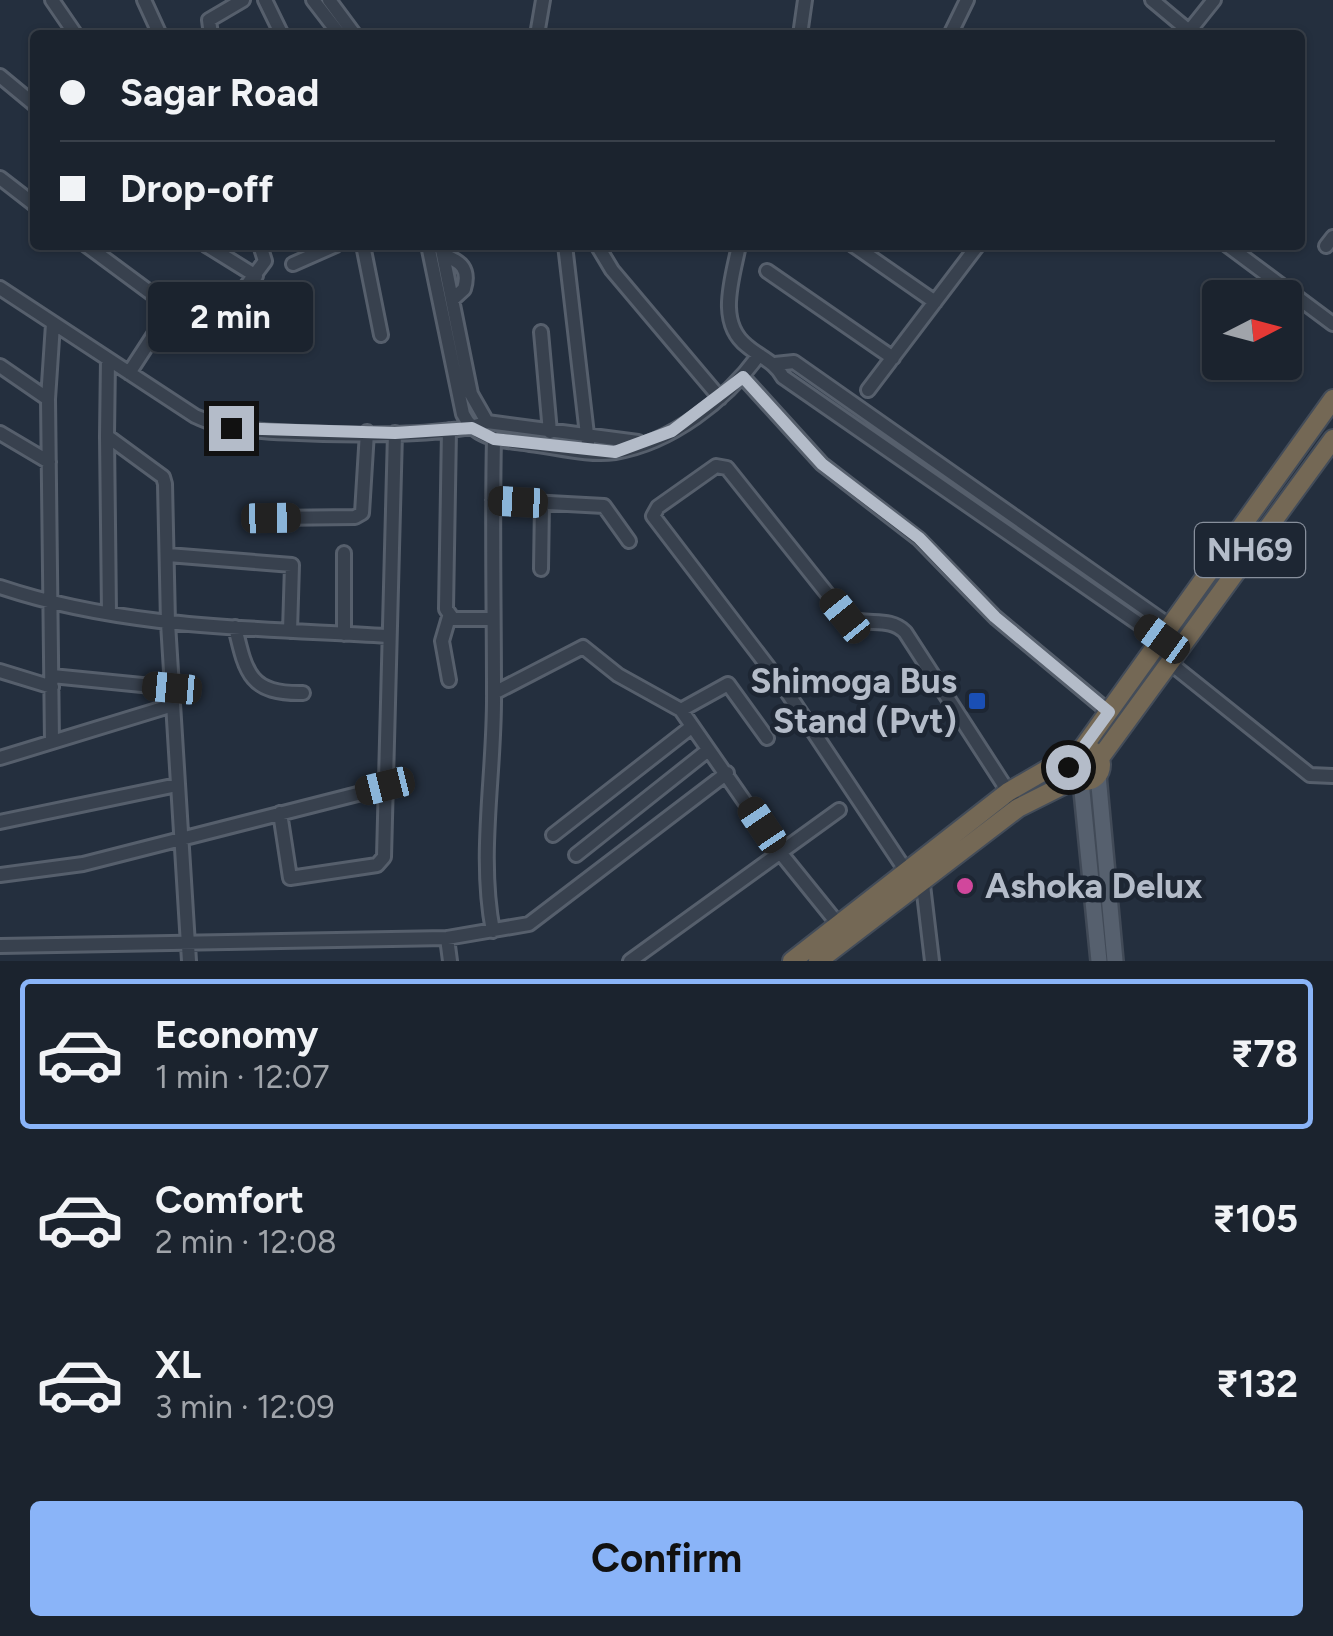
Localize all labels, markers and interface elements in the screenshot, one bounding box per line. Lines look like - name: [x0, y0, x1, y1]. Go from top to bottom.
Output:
- text: Sagar Road: [120, 70, 319, 116]
- text: Drop-off: [120, 166, 273, 212]
- north arrow: [1202, 280, 1302, 380]
- map controls: [1202, 280, 1302, 380]
- callout: 2 min: [148, 283, 314, 353]
- text: 2 min: [190, 298, 271, 336]
- route end: [209, 406, 254, 451]
- car: [487, 485, 549, 519]
- car: [241, 502, 301, 534]
- road number: NH69: [1195, 523, 1305, 577]
- car: [814, 583, 876, 649]
- car: [1129, 609, 1195, 669]
- place label: Shimoga Bus Stand (Pvt): [750, 660, 957, 742]
- car: [141, 670, 203, 706]
- marker: Shimoga Bus Stand (Pvt): [966, 690, 988, 712]
- route start: [1046, 745, 1091, 790]
- car: [352, 764, 418, 808]
- car: [733, 792, 791, 858]
- place label: Ashoka Delux: [985, 865, 1203, 907]
- marker: Ashoka Delux: [954, 875, 976, 897]
- icon: car: [35, 1009, 125, 1099]
- text: Economy: [155, 1012, 318, 1058]
- text: ₹78: [1231, 1031, 1298, 1077]
- text: 1 min · 12:07: [155, 1058, 329, 1096]
- icon: car: [35, 1174, 125, 1264]
- text: Comfort: [155, 1177, 304, 1223]
- text: ₹105: [1212, 1196, 1298, 1242]
- text: 2 min · 12:08: [155, 1223, 337, 1261]
- icon: car: [35, 1339, 125, 1429]
- text: XL: [155, 1342, 201, 1388]
- text: ₹132: [1216, 1361, 1298, 1407]
- text: 3 min · 12:09: [155, 1388, 335, 1426]
- button: Confirm: [30, 1501, 1303, 1616]

